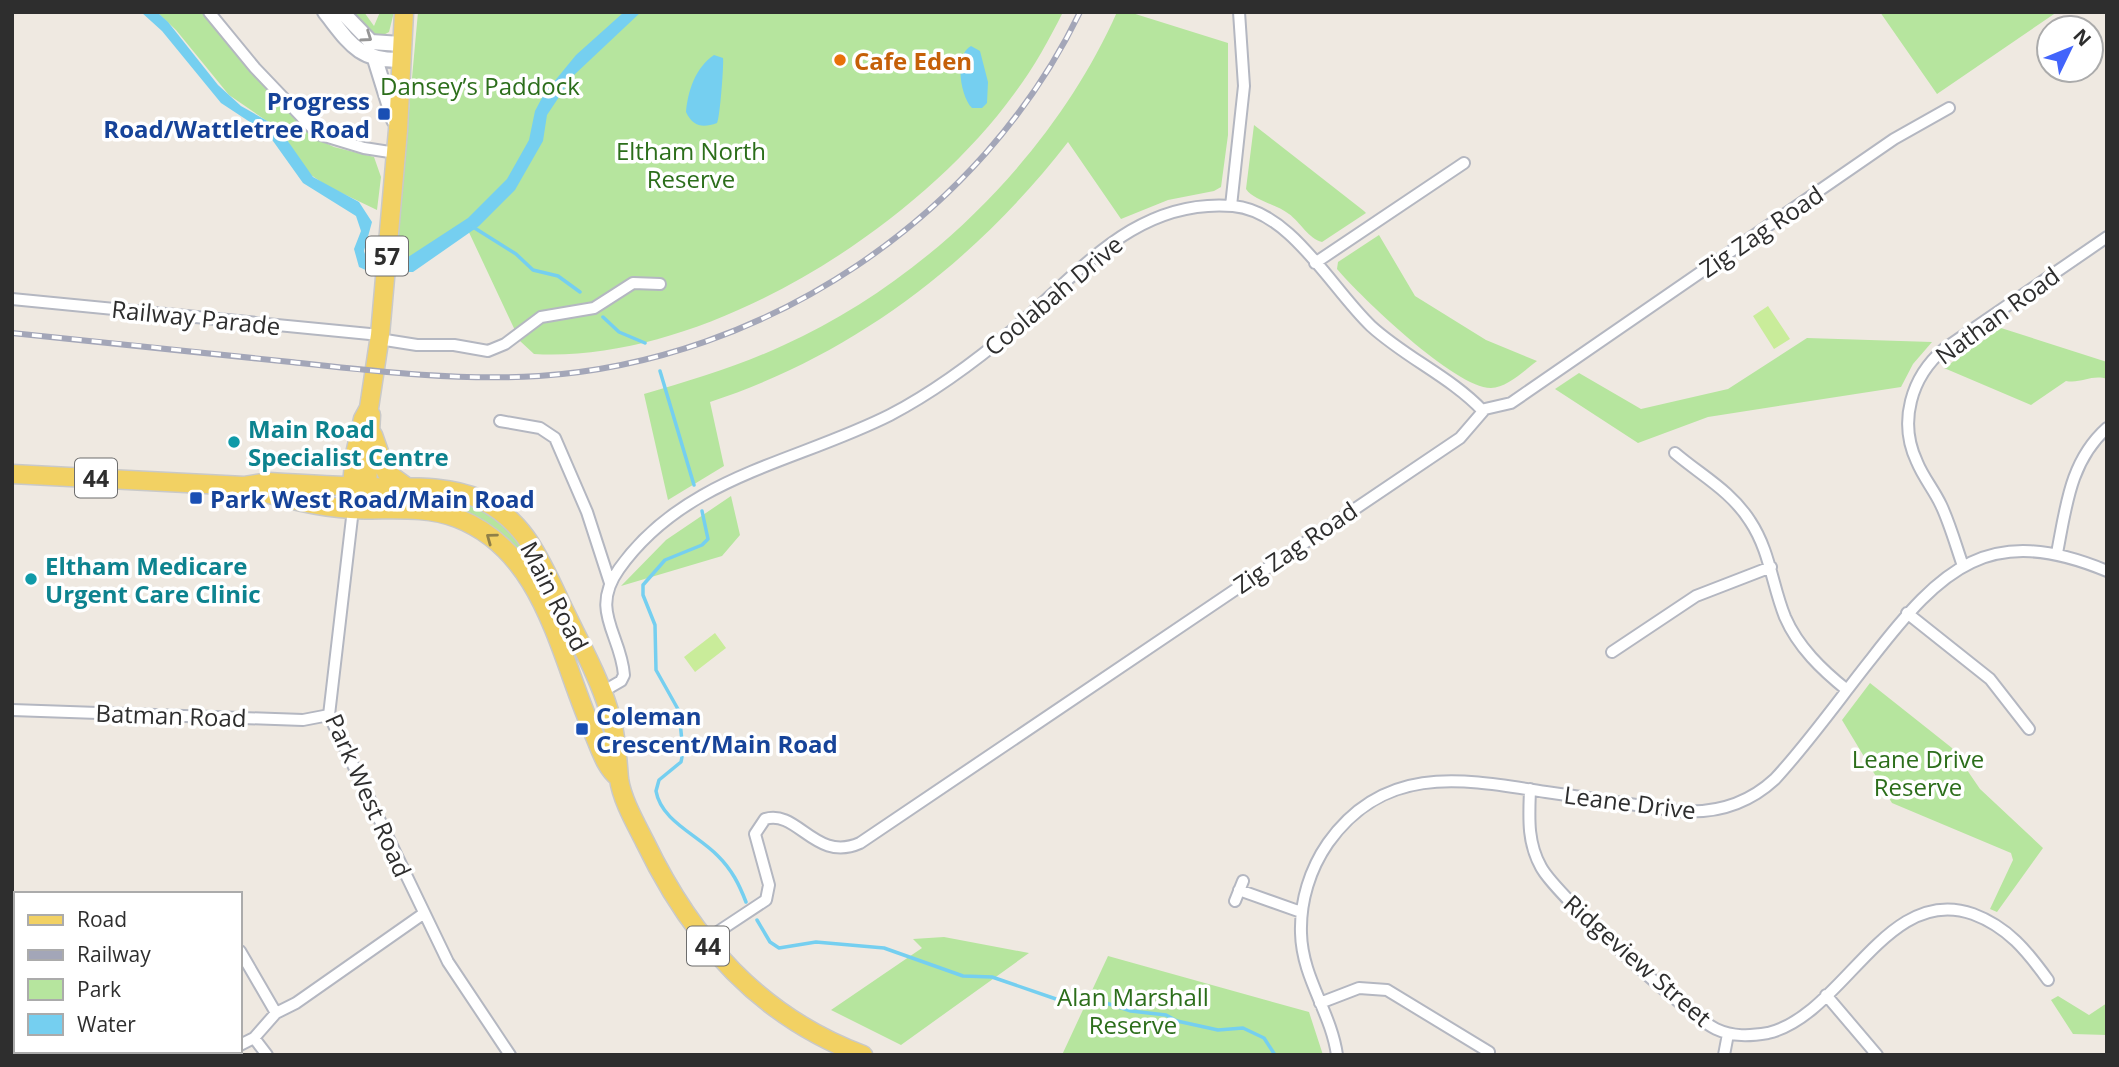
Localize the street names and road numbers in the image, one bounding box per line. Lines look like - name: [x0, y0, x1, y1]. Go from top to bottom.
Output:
- street label: Zig Zag Road: [1693, 177, 1829, 285]
- street label: Coolabah Drive: [977, 227, 1129, 363]
- road number: 57: [366, 236, 408, 276]
- street label: Nathan Road: [1928, 259, 2066, 371]
- street label: Railway Parade: [110, 292, 282, 342]
- road number: 44: [75, 458, 117, 498]
- street label: Zig Zag Road: [1227, 493, 1363, 601]
- street label: Main Road: [513, 535, 597, 657]
- street label: Batman Road: [95, 696, 247, 734]
- street label: Park West Road: [318, 708, 420, 882]
- street label: Leane Drive: [1562, 778, 1698, 826]
- street label: Ridgeview Street: [1557, 887, 1719, 1033]
- road number: 44: [687, 926, 729, 965]

